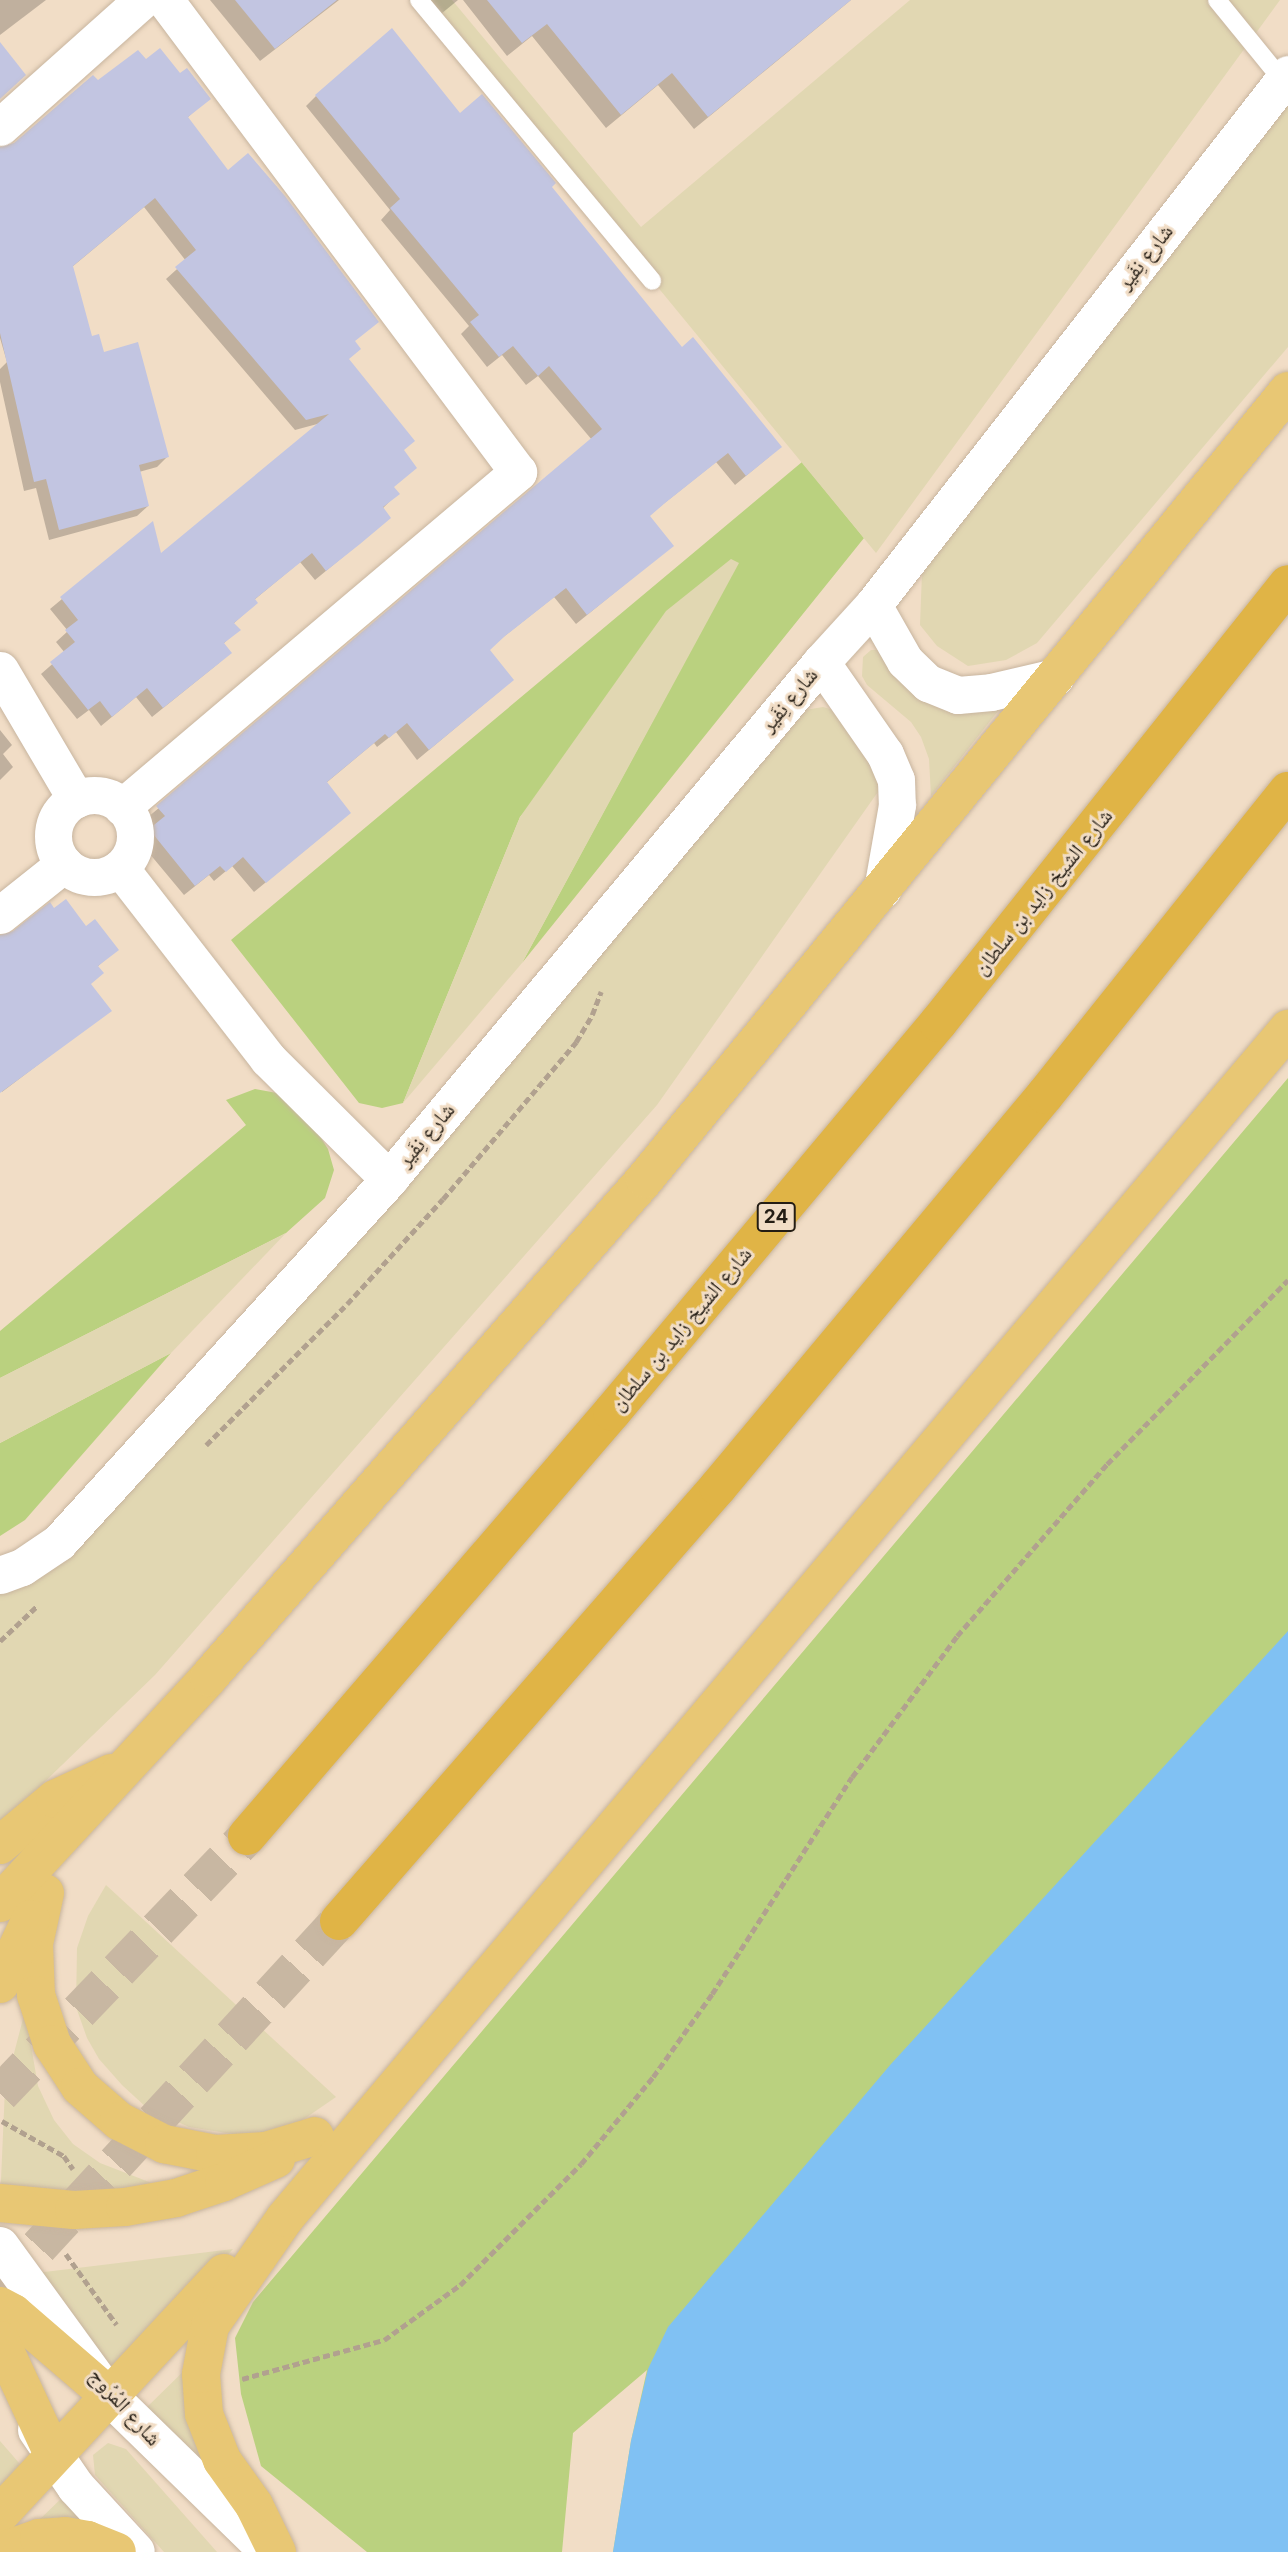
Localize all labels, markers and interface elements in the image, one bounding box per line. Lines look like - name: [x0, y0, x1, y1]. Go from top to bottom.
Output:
- street label: شارع نِفَير: [1112, 219, 1178, 295]
- street label: شارع نِفَير: [755, 663, 823, 737]
- street label: شارع الشيخ زايد بن سلطان: [968, 804, 1118, 980]
- street label: شارع نِفَير: [392, 1098, 460, 1172]
- road number: 24: [755, 1202, 797, 1232]
- street label: شارع الشيخ زايد بن سلطان: [605, 1242, 757, 1416]
- street label: شارع المُرُوج: [84, 2363, 166, 2451]

